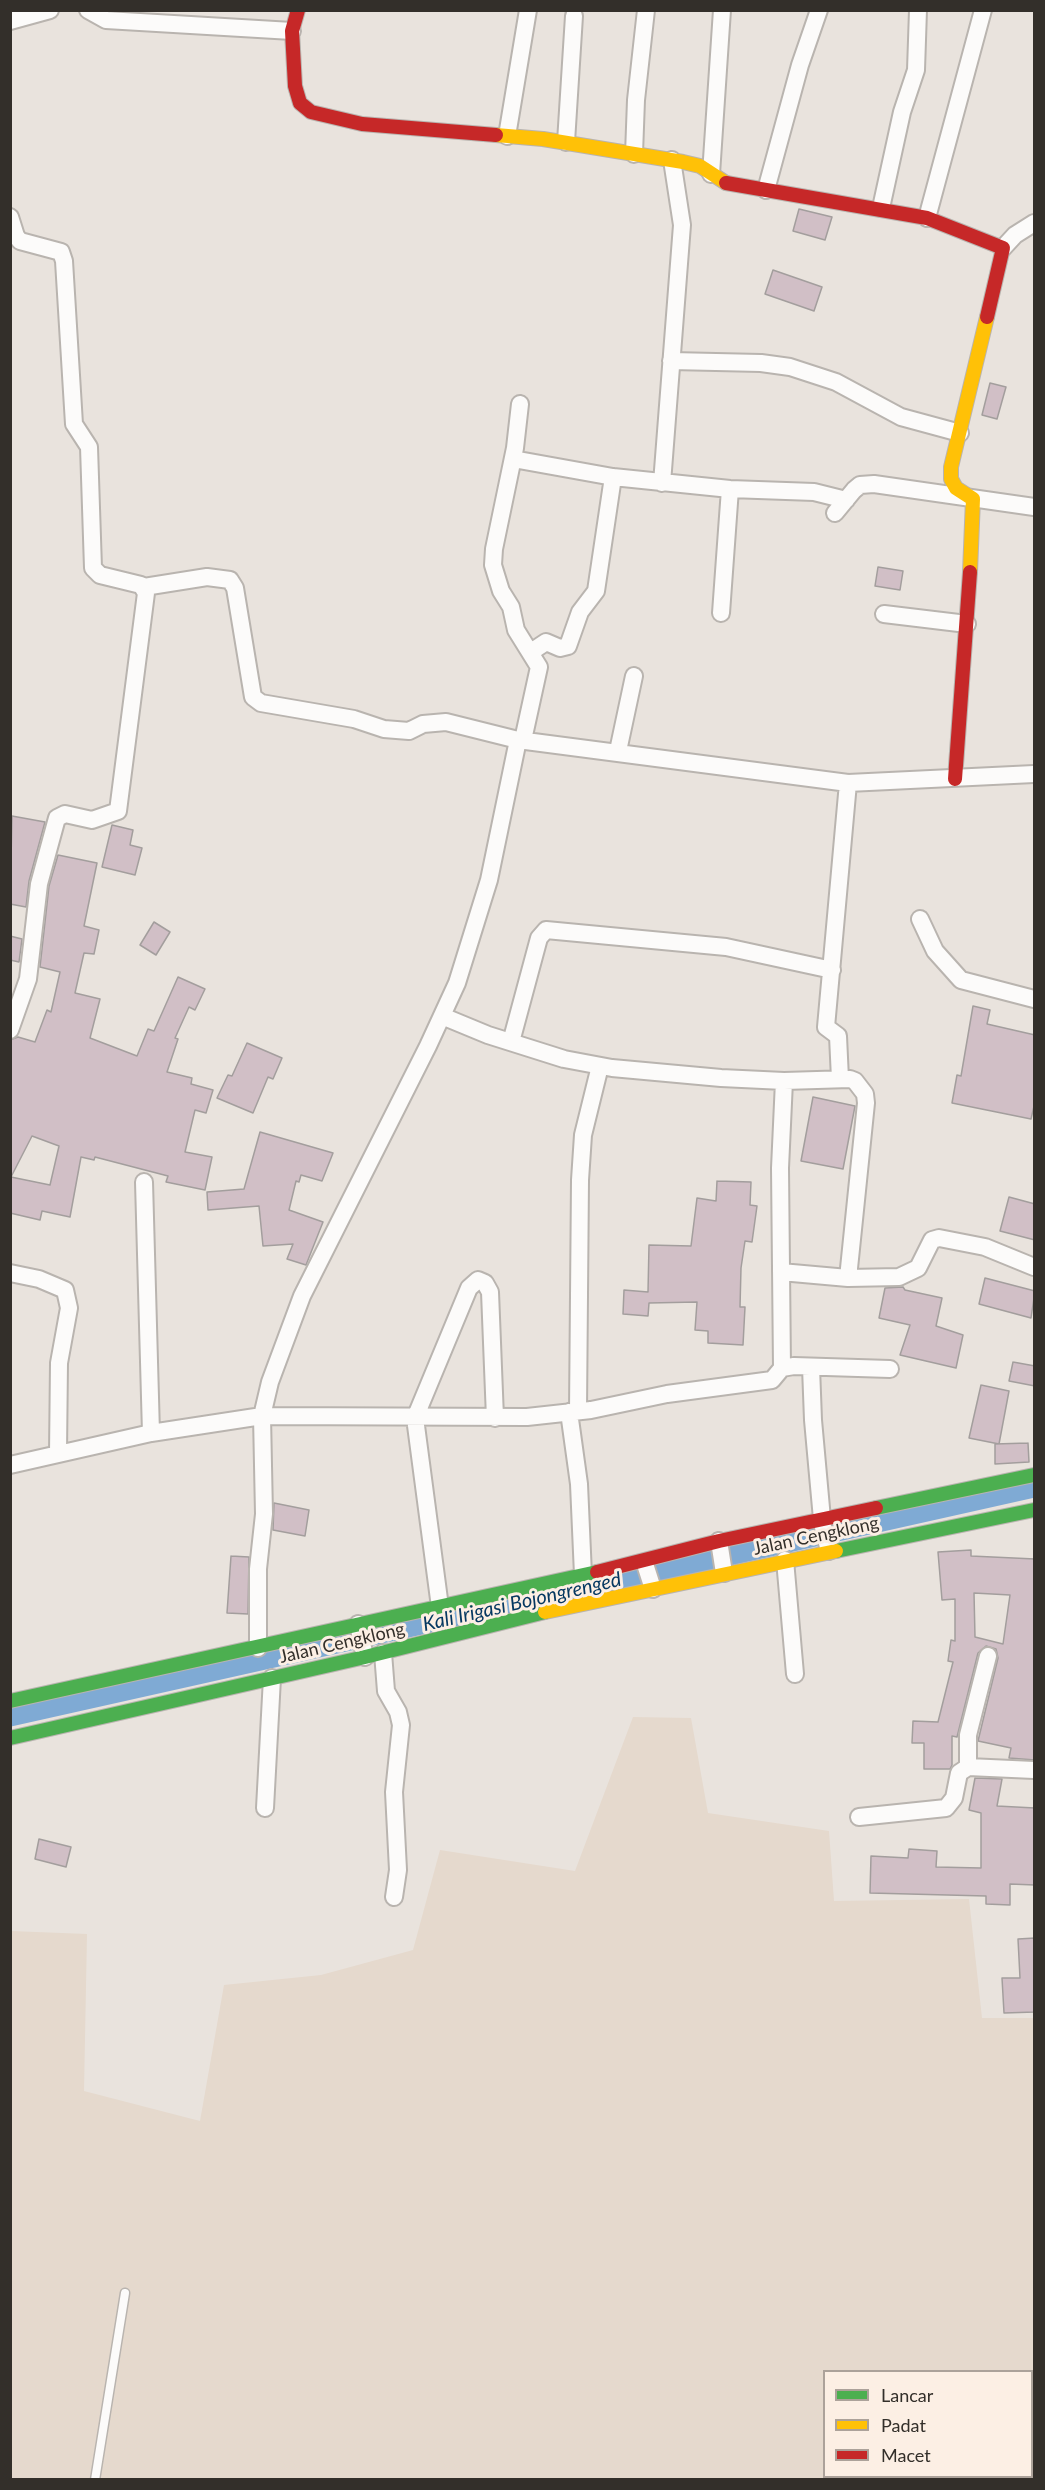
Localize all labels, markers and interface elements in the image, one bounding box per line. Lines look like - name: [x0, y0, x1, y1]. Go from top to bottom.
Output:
- street label: Jalan Cengklong: [751, 1512, 881, 1560]
- water label: Kali Irigasi Bojongrenged: [420, 1567, 624, 1637]
- street label: Jalan Cengklong: [277, 1618, 407, 1668]
- legend: [823, 2370, 1033, 2478]
- text: Lancar: [881, 2384, 933, 2406]
- text: Padat: [881, 2414, 926, 2436]
- text: Macet: [881, 2444, 931, 2466]

